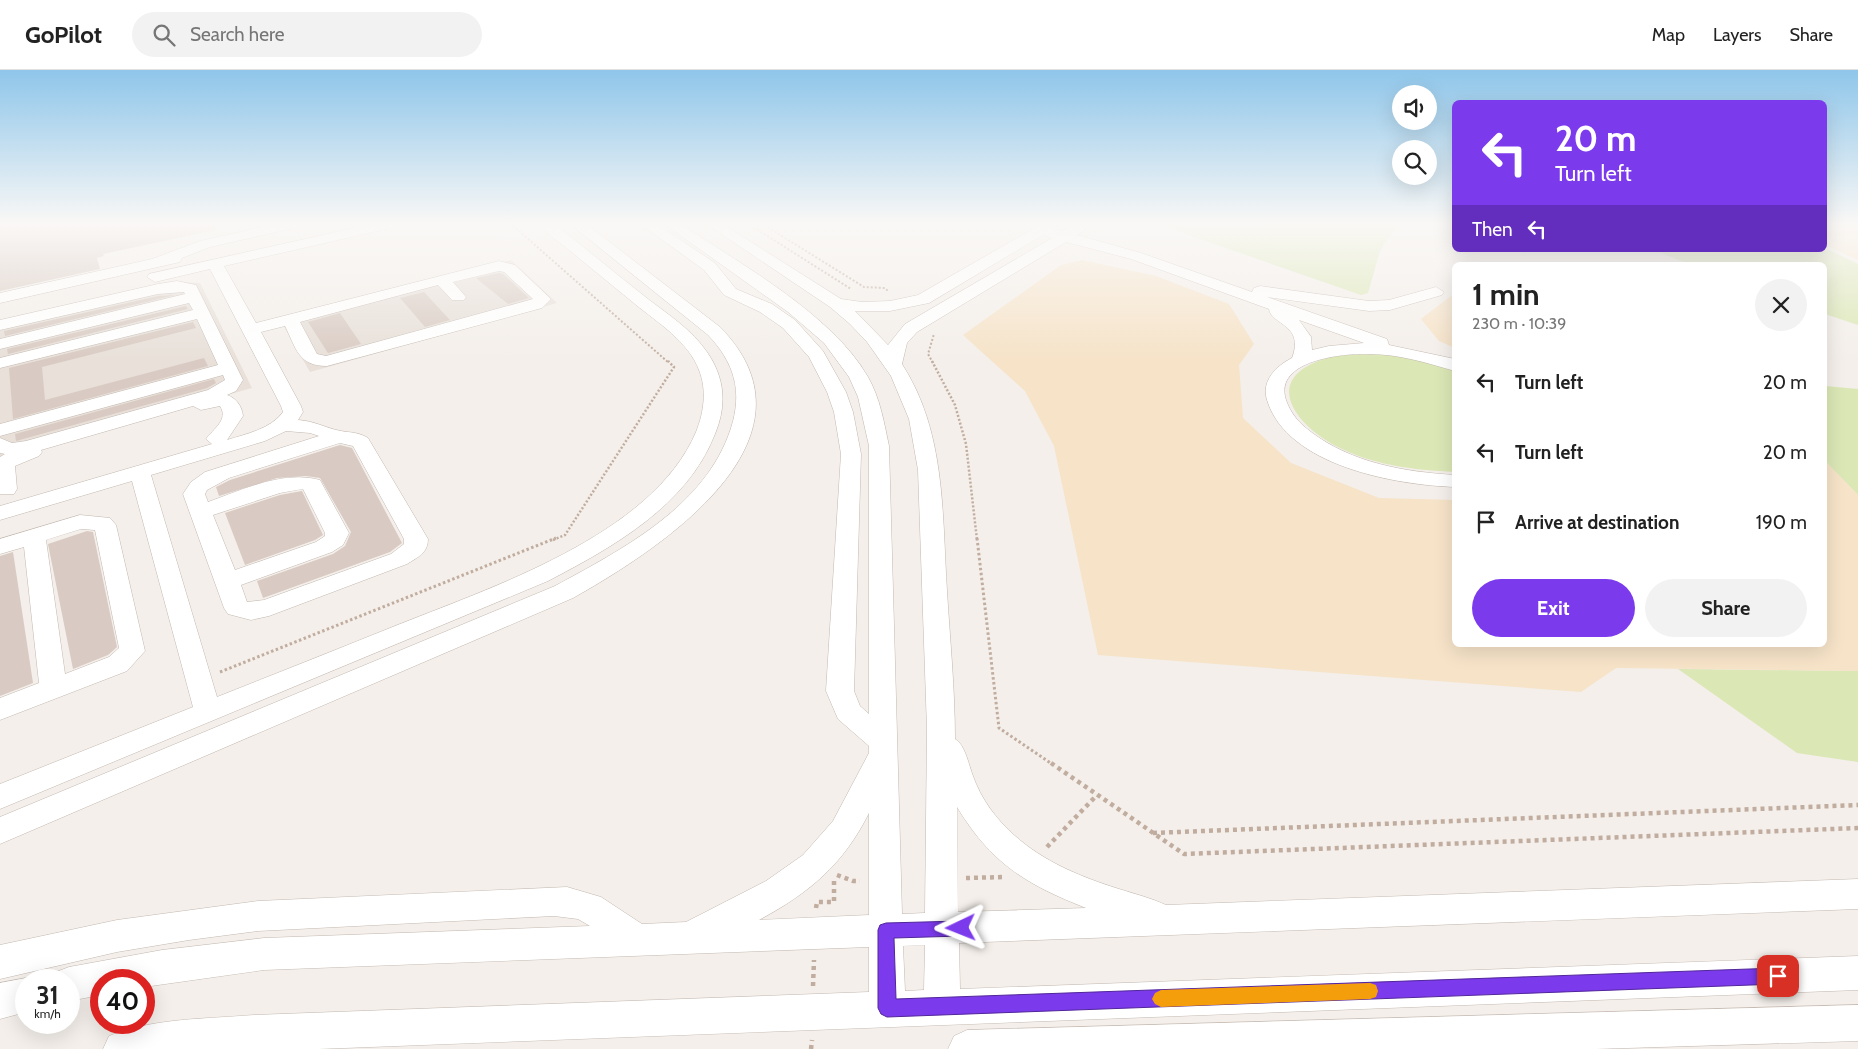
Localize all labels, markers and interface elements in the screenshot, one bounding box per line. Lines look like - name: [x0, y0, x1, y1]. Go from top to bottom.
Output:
- search box: [132, 12, 482, 57]
- text: GoPilot: [25, 20, 102, 49]
- icon: search: [150, 21, 178, 49]
- text: Search here: [190, 23, 284, 46]
- text: Map: [1652, 24, 1685, 46]
- text: Layers: [1713, 24, 1762, 46]
- text: Share: [1790, 24, 1833, 46]
- map controls: [1392, 85, 1437, 185]
- button: sound: [1392, 85, 1437, 130]
- text: 20 m: [1555, 117, 1637, 160]
- icon: left: [1472, 120, 1537, 185]
- button: search: [1392, 140, 1437, 185]
- text: Turn left: [1555, 160, 1632, 187]
- icon: left: [1523, 215, 1551, 243]
- text: Then: [1472, 218, 1513, 241]
- text: 1 min: [1472, 276, 1540, 313]
- button: close: [1755, 279, 1807, 331]
- text: 230 m · 10:39: [1472, 314, 1566, 333]
- icon: left: [1472, 368, 1500, 396]
- text: Turn left: [1515, 371, 1583, 394]
- text: 20 m: [1763, 371, 1807, 394]
- icon: left: [1472, 438, 1500, 466]
- text: Turn left: [1515, 441, 1583, 464]
- text: 20 m: [1763, 441, 1807, 464]
- icon: arrive: [1472, 508, 1500, 536]
- text: Arrive at destination: [1515, 511, 1679, 534]
- text: 190 m: [1756, 511, 1807, 534]
- button: Exit: [1472, 579, 1635, 637]
- button: Share: [1645, 579, 1807, 637]
- position arrow: [934, 901, 986, 953]
- pin: [1757, 955, 1799, 997]
- icon: arrive: [1764, 962, 1792, 990]
- speed limit sign: 40: [90, 969, 155, 1034]
- text: 31: [36, 980, 59, 1010]
- text: km/h: [34, 1006, 61, 1021]

